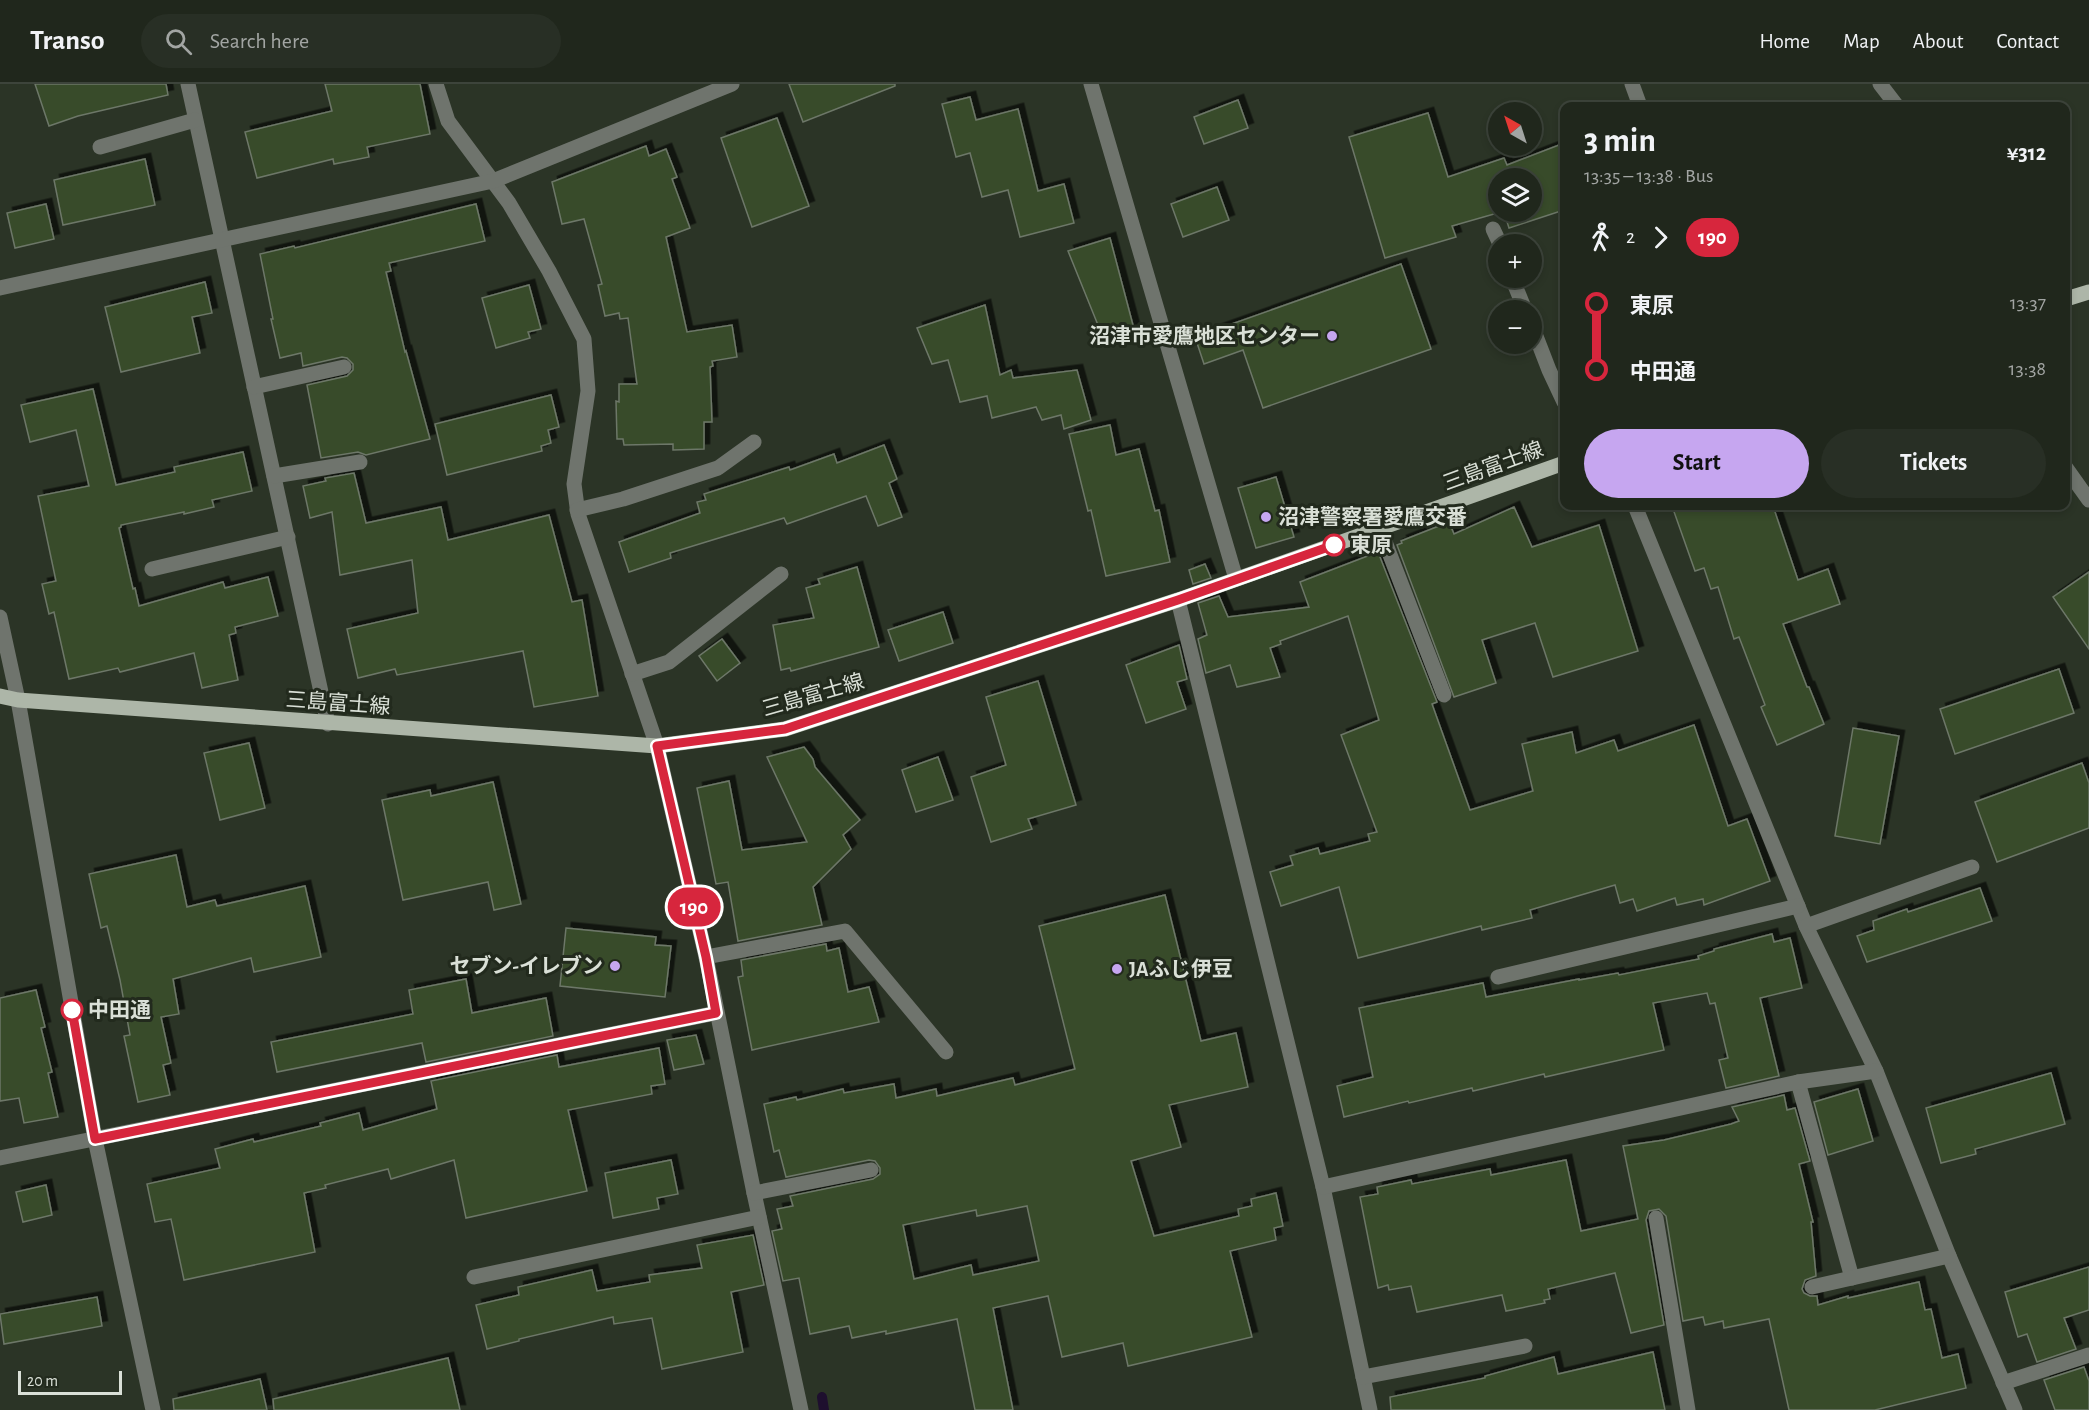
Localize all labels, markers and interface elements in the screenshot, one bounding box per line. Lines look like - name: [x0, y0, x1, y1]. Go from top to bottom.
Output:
- search box: [141, 14, 561, 68]
- icon: search: [162, 25, 195, 58]
- text: Transo: [30, 27, 105, 55]
- text: Search here: [210, 30, 309, 52]
- text: Home: [1759, 31, 1810, 52]
- text: Map: [1843, 31, 1880, 52]
- text: About: [1913, 31, 1963, 52]
- text: Contact: [1996, 31, 2059, 52]
- north arrow: [1488, 102, 1542, 156]
- map controls: [1488, 102, 1542, 354]
- text: 3 min: [1584, 125, 1656, 158]
- text: ¥312: [2007, 142, 2046, 164]
- text: 13:35 – 13:38 · Bus: [1584, 166, 1713, 186]
- button: layers: [1488, 168, 1542, 222]
- icon: walk: [1584, 221, 1617, 254]
- icon: forward: [1644, 221, 1677, 254]
- text: 2: [1626, 227, 1635, 247]
- text: 190: [1698, 227, 1727, 248]
- button: +: [1488, 234, 1542, 288]
- text: 13:37: [2010, 293, 2046, 313]
- text: 東原: [1630, 295, 1674, 317]
- button: −: [1488, 300, 1542, 354]
- place label: 沼津市愛鷹地区センター: [1089, 324, 1320, 347]
- marker: 沼津市愛鷹地区センター: [1325, 329, 1339, 343]
- text: 13:38: [2009, 359, 2046, 379]
- text: 中田通: [1630, 361, 1696, 383]
- button: Start: [1584, 429, 1809, 498]
- button: Tickets: [1821, 429, 2046, 498]
- street label: 三島富士線: [1440, 438, 1546, 494]
- place label: 沼津警察署愛鷹交番: [1278, 505, 1467, 528]
- marker: 沼津警察署愛鷹交番: [1259, 510, 1273, 524]
- marker: 東原: [1323, 534, 1345, 556]
- place label: 東原: [1350, 534, 1392, 556]
- street label: 三島富士線: [760, 670, 866, 720]
- street label: 三島富士線: [285, 688, 391, 718]
- line badge: 190: [660, 888, 728, 926]
- text: 190: [680, 897, 708, 918]
- place label: セブン-イレブン: [450, 954, 603, 977]
- place label: JAふじ伊豆: [1129, 958, 1233, 980]
- marker: セブン-イレブン: [608, 959, 622, 973]
- marker: JAふじ伊豆: [1110, 962, 1124, 976]
- marker: 中田通: [61, 999, 83, 1021]
- place label: 中田通: [88, 999, 151, 1021]
- scale bar: [18, 1368, 122, 1396]
- text: 20 m: [27, 1373, 58, 1389]

